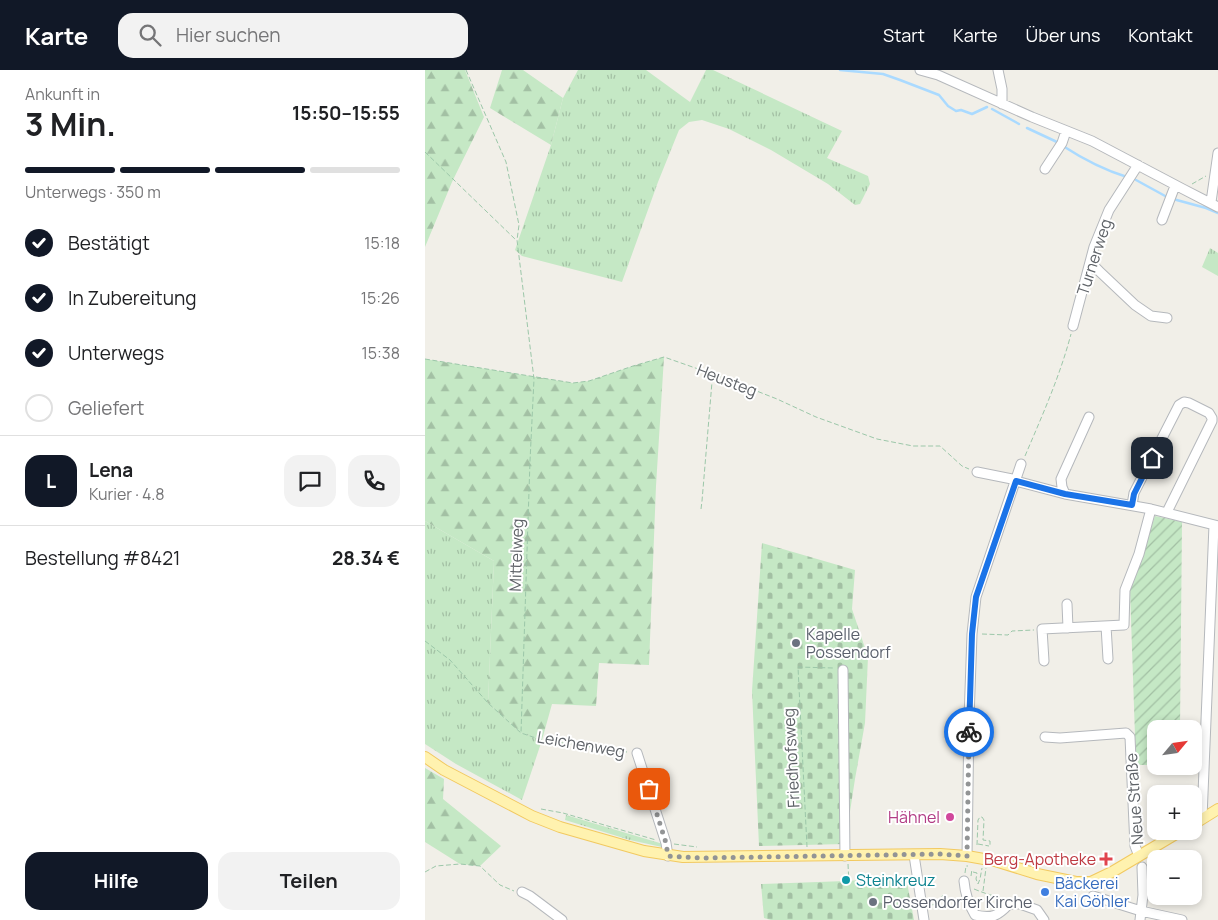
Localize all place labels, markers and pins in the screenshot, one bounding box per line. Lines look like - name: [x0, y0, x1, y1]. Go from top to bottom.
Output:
- pin: [1131, 437, 1173, 479]
- place label: Kapelle Possendorf: [806, 623, 891, 663]
- marker: Kapelle Possendorf: [790, 637, 802, 649]
- pin: [628, 768, 670, 810]
- place label: Hähnel: [888, 806, 940, 828]
- marker: Hähnel: [944, 811, 956, 823]
- place label: Berg-Apotheke: [984, 848, 1096, 870]
- marker: Berg-Apotheke: [1100, 853, 1112, 865]
- place label: Steinkreuz: [856, 869, 935, 891]
- place label: Bäckerei Kai Göhler: [1055, 872, 1130, 912]
- marker: Steinkreuz: [840, 874, 852, 886]
- marker: Bäckerei Kai Göhler: [1039, 886, 1051, 898]
- place label: Possendorfer Kirche: [883, 891, 1032, 913]
- marker: Possendorfer Kirche: [867, 896, 879, 908]

